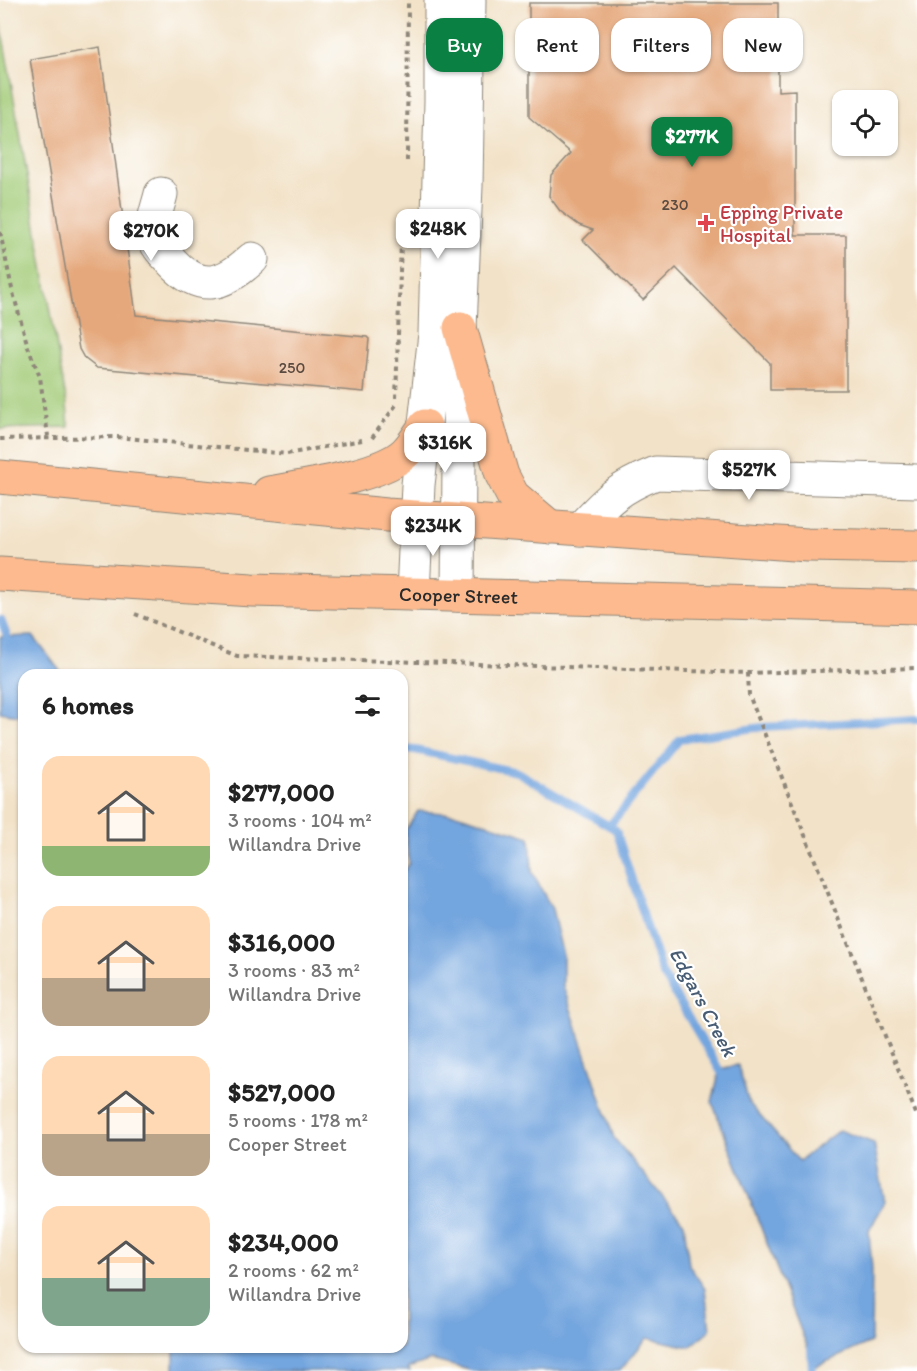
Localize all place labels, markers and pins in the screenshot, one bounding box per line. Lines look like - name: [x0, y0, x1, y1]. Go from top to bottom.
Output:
- pin: $277K: [650, 117, 734, 168]
- place label: Epping Private Hospital: [720, 200, 843, 247]
- pin: $248K: [396, 209, 480, 260]
- pin: $270K: [109, 211, 193, 262]
- marker: Epping Private Hospital: [697, 214, 715, 232]
- pin: $316K: [403, 423, 487, 474]
- pin: $527K: [707, 450, 791, 501]
- pin: $234K: [391, 506, 475, 557]

